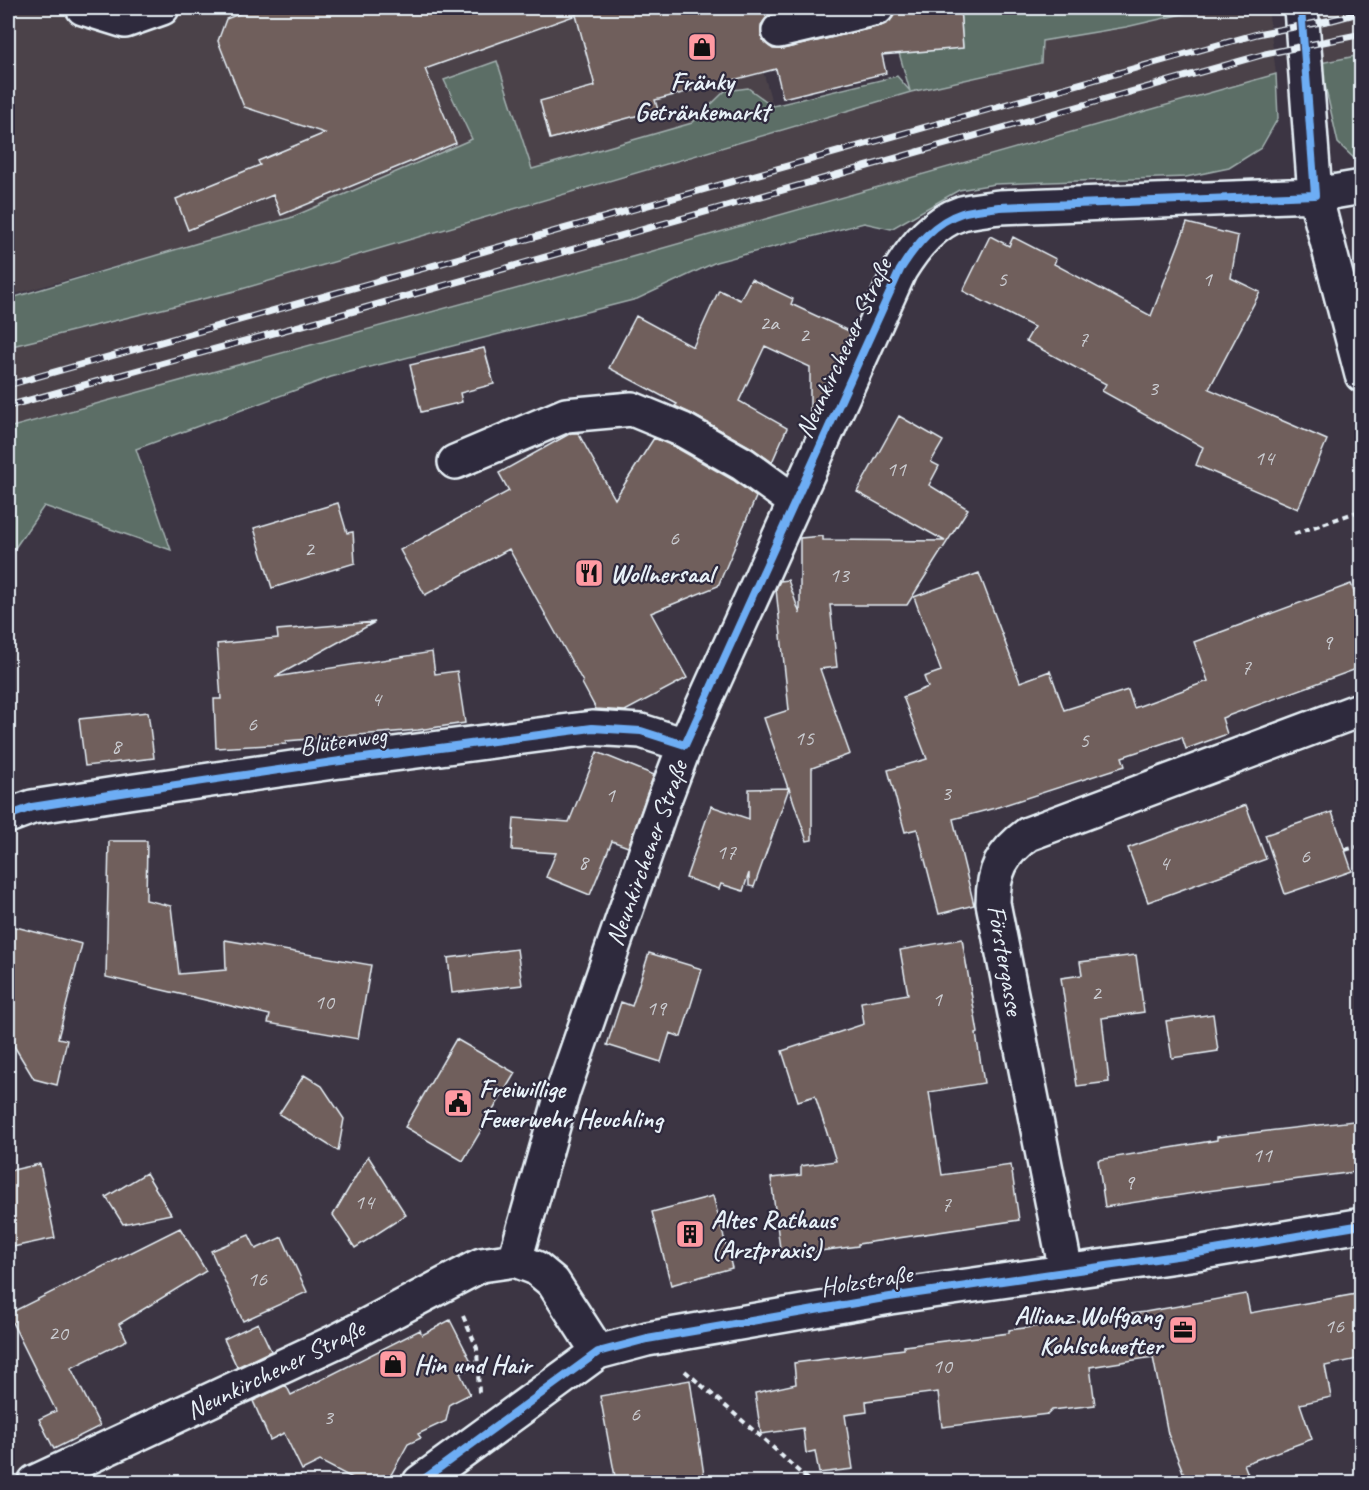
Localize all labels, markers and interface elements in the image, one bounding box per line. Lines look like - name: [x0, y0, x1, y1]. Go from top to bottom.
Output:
- shop icon: Fränky Getränkemarkt: [686, 31, 718, 63]
- place label: Fränky Getränkemarkt: [635, 65, 774, 128]
- street label: Neunkirchener Straße: [787, 251, 901, 443]
- house number: 5: [997, 265, 1008, 293]
- house number: 1: [1202, 265, 1213, 293]
- house number: 2a: [759, 309, 780, 337]
- house number: 2: [799, 321, 811, 349]
- house number: 7: [1078, 325, 1089, 353]
- house number: 3: [1148, 374, 1160, 402]
- house number: 14: [1254, 444, 1276, 472]
- house number: 11: [886, 455, 907, 483]
- house number: 6: [669, 524, 680, 552]
- house number: 2: [304, 535, 316, 563]
- restaurant icon: Wollnersaal: [573, 557, 605, 589]
- place label: Wollnersaal: [610, 557, 719, 590]
- house number: 13: [829, 561, 851, 589]
- house number: 9: [1322, 628, 1334, 656]
- house number: 7: [1241, 653, 1252, 681]
- house number: 4: [371, 685, 383, 713]
- house number: 6: [247, 710, 258, 738]
- street label: Blütenweg: [297, 718, 391, 763]
- house number: 15: [794, 724, 815, 752]
- house number: 5: [1079, 726, 1090, 754]
- house number: 8: [111, 732, 123, 760]
- street label: Neunkirchener Straße: [598, 754, 696, 950]
- house number: 3: [941, 779, 953, 807]
- house number: 1: [605, 781, 616, 809]
- house number: 17: [716, 838, 737, 866]
- house number: 6: [1300, 842, 1311, 870]
- house number: 8: [578, 848, 590, 876]
- house number: 4: [1159, 849, 1171, 877]
- street label: Förstergasse: [980, 902, 1032, 1019]
- house number: 2: [1091, 979, 1103, 1007]
- house number: 1: [932, 985, 943, 1013]
- house number: 10: [314, 988, 336, 1016]
- house number: 19: [646, 994, 668, 1022]
- place label: Freiwillige Feuerwehr Heuchling: [479, 1072, 665, 1135]
- public building icon: Freiwillige Feuerwehr Heuchling: [442, 1087, 474, 1119]
- house number: 11: [1252, 1141, 1273, 1169]
- house number: 9: [1124, 1168, 1136, 1196]
- house number: 14: [354, 1188, 376, 1216]
- house number: 7: [941, 1190, 952, 1218]
- place label: Altes Rathaus (Arztpraxis): [711, 1203, 839, 1266]
- building icon: Altes Rathaus (Arztpraxis): [674, 1218, 706, 1250]
- street label: Holzstraße: [818, 1257, 917, 1304]
- house number: 16: [247, 1265, 268, 1293]
- place label: Allianz Wolfgang Kohlschuetter: [1014, 1299, 1165, 1362]
- street label: Neunkirchener Straße: [181, 1311, 372, 1427]
- house number: 16: [1324, 1312, 1345, 1340]
- office icon: Allianz Wolfgang Kohlschuetter: [1167, 1314, 1199, 1346]
- house number: 20: [48, 1319, 70, 1347]
- shop icon: Hin und Hair: [377, 1348, 409, 1380]
- place label: Hin und Hair: [414, 1348, 534, 1381]
- house number: 10: [932, 1352, 954, 1380]
- house number: 6: [630, 1400, 641, 1428]
- house number: 3: [323, 1403, 335, 1431]

